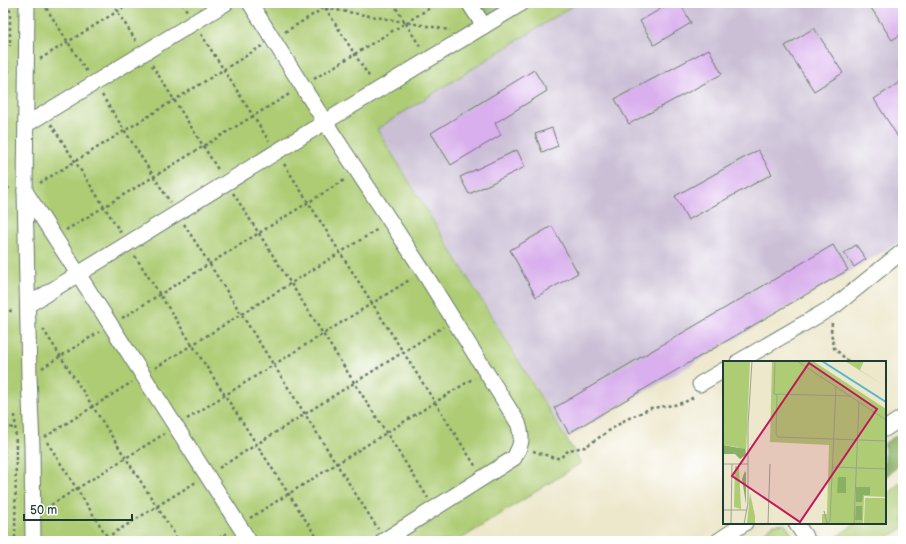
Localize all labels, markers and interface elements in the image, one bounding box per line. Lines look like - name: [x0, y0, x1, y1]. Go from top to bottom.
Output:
- inset map: [723, 361, 886, 524]
- scale bar: [24, 496, 132, 522]
- text: 50 m: [30, 503, 57, 518]

